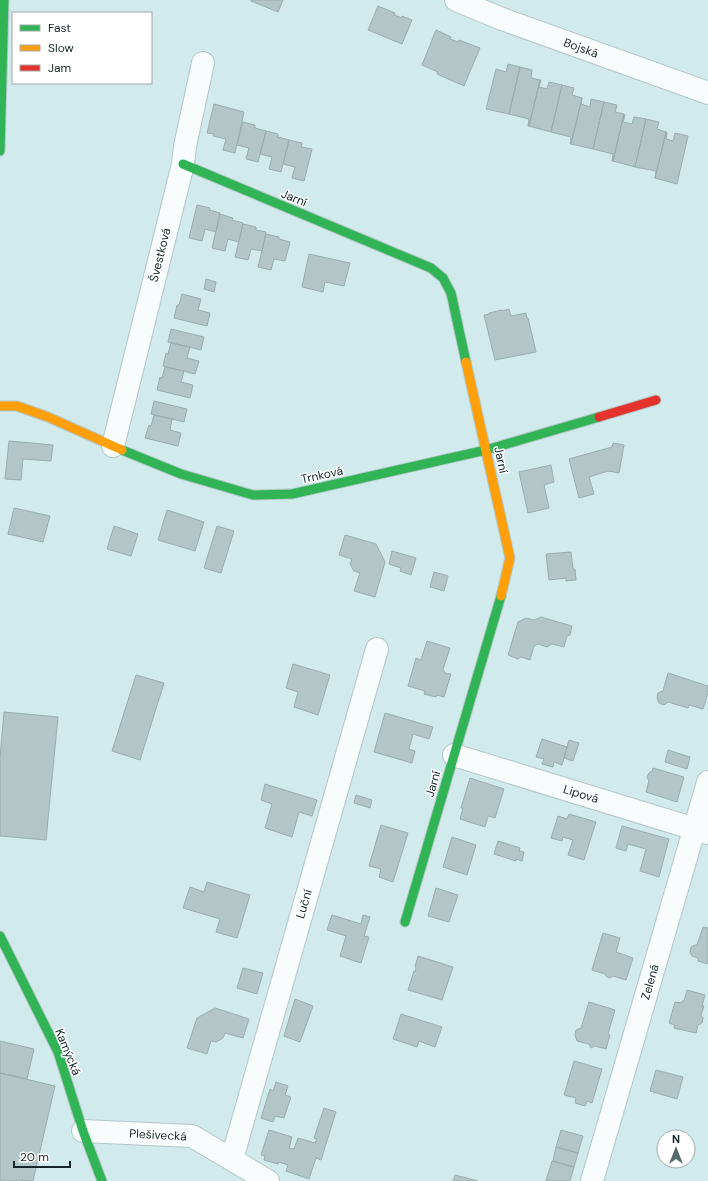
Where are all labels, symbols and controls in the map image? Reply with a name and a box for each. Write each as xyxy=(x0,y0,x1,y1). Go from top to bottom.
legend xyxy=(12,12,152,84)
text: Fast xyxy=(48,20,71,36)
street label: Bojská xyxy=(561,34,601,62)
text: Slow xyxy=(48,40,74,56)
text: Jam xyxy=(48,60,71,76)
street label: Jarní xyxy=(279,186,310,211)
street label: Švestková xyxy=(146,226,174,284)
street label: Jarní xyxy=(490,445,512,475)
street label: Trnková xyxy=(300,463,344,487)
street label: Jarní xyxy=(422,769,444,799)
street label: Lipová xyxy=(561,781,601,807)
street label: Luční xyxy=(292,887,316,920)
street label: Zelená xyxy=(637,962,663,1002)
street label: Kamýcká xyxy=(51,1026,85,1078)
street label: Plešivecká xyxy=(129,1126,187,1144)
north arrow xyxy=(656,1129,696,1169)
text: N xyxy=(672,1132,680,1146)
scale bar xyxy=(14,1143,70,1169)
text: 20 m xyxy=(20,1149,49,1165)

